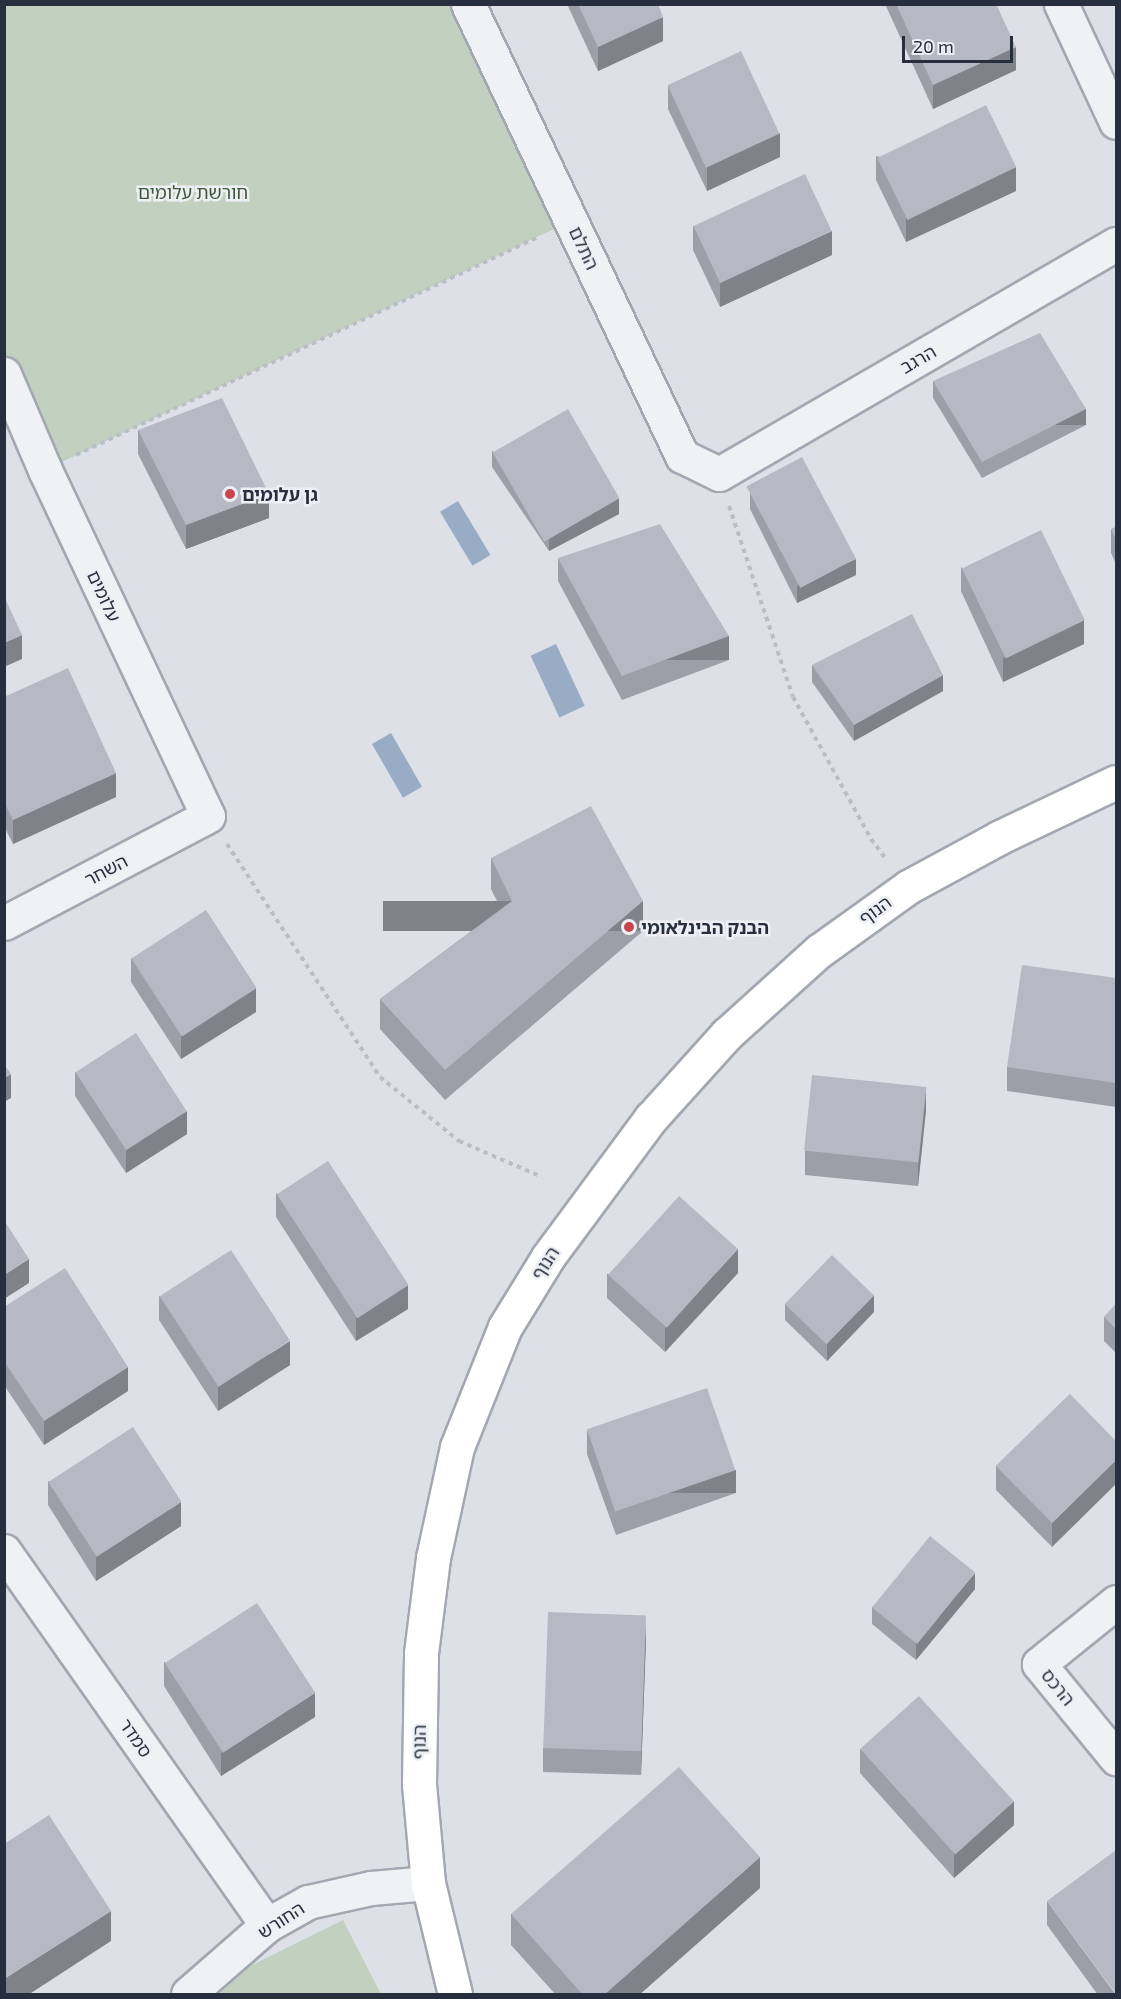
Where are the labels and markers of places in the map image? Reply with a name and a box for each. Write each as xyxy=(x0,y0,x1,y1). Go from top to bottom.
place label: גן עלומים xyxy=(242,483,318,505)
marker: גן עלומים xyxy=(223,487,237,501)
place label: הבנק הבינלאומי xyxy=(641,916,769,938)
marker: הבנק הבינלאומי xyxy=(622,920,636,934)

